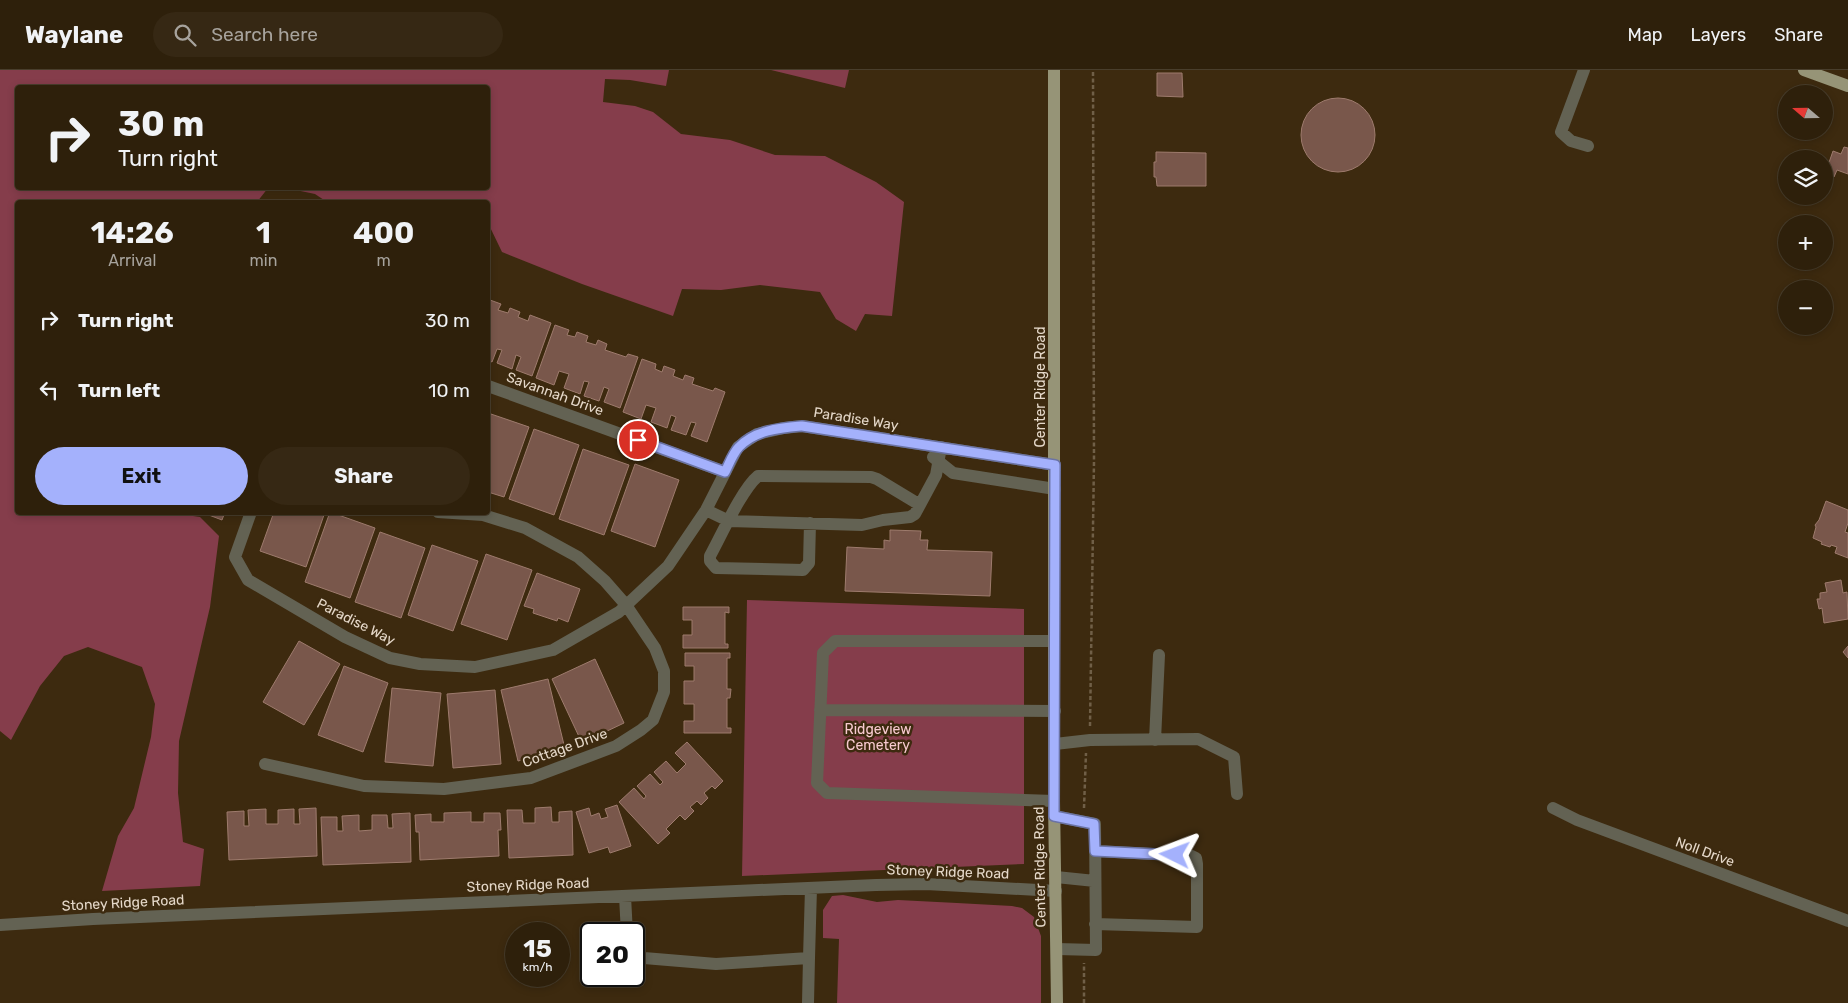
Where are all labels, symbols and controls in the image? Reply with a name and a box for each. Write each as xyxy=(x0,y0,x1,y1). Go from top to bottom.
search box xyxy=(153,12,503,57)
text: Waylane xyxy=(25,21,123,49)
icon: search xyxy=(171,21,199,49)
text: Search here xyxy=(211,23,318,46)
text: Map xyxy=(1628,24,1663,46)
text: Layers xyxy=(1691,24,1746,46)
text: Share xyxy=(1774,24,1823,46)
north arrow xyxy=(1778,85,1832,140)
map controls xyxy=(1778,85,1833,335)
text: 30 m xyxy=(118,103,204,145)
icon: right xyxy=(35,105,100,170)
text: Turn right xyxy=(118,145,218,172)
button: layers xyxy=(1778,150,1833,205)
text: 14:26 xyxy=(91,215,174,251)
text: 1 xyxy=(256,215,271,251)
text: 400 xyxy=(353,215,414,251)
button: + xyxy=(1778,215,1833,270)
text: Arrival xyxy=(108,251,156,270)
text: min xyxy=(250,251,277,270)
text: m xyxy=(377,251,391,270)
button: − xyxy=(1778,280,1833,335)
icon: right xyxy=(35,306,63,334)
text: Turn right xyxy=(78,309,173,332)
text: 30 m xyxy=(425,309,470,332)
street label: Center Ridge Road xyxy=(1032,327,1049,448)
street label: Savannah Drive xyxy=(504,369,606,419)
icon: left xyxy=(35,376,63,404)
text: Turn left xyxy=(78,379,160,402)
text: 10 m xyxy=(428,379,470,402)
street label: Paradise Way xyxy=(812,404,900,434)
pin xyxy=(617,419,659,461)
icon: arrive xyxy=(624,426,652,454)
button: Exit xyxy=(35,447,248,505)
button: Share xyxy=(258,447,470,505)
street label: Paradise Way xyxy=(314,595,398,649)
park label: Ridgeview Cemetery xyxy=(845,721,911,754)
street label: Cottage Drive xyxy=(520,725,610,771)
street label: Center Ridge Road xyxy=(1030,806,1050,928)
position arrow xyxy=(1148,828,1200,880)
street label: Noll Drive xyxy=(1673,833,1737,871)
street label: Stoney Ridge Road xyxy=(886,861,1010,883)
street label: Stoney Ridge Road xyxy=(466,874,590,896)
street label: Stoney Ridge Road xyxy=(61,891,185,915)
speed limit sign: 20 xyxy=(580,922,645,987)
text: 15 xyxy=(523,934,552,963)
text: km/h xyxy=(523,960,552,974)

